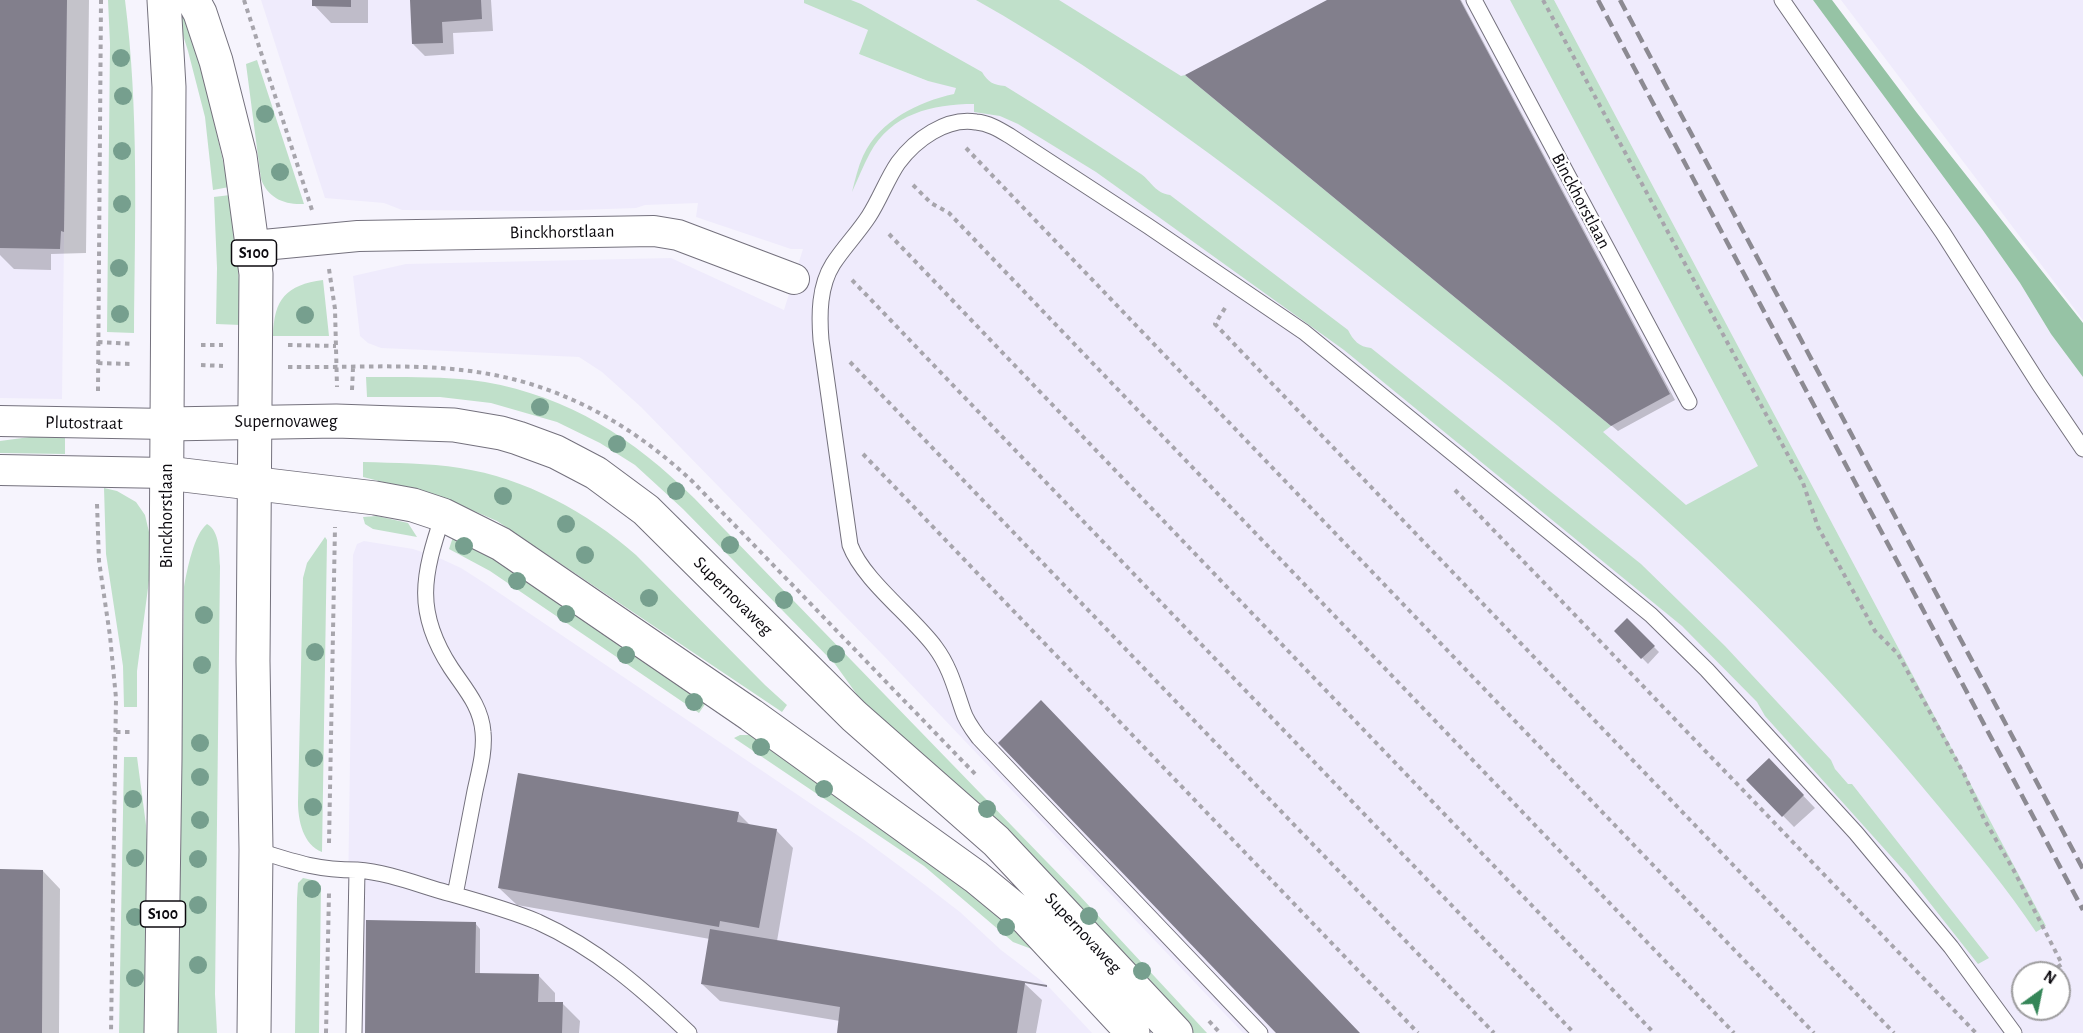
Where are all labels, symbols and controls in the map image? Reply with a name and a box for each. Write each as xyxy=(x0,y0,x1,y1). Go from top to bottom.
street label: Binckhorstlaan xyxy=(1547,150,1615,252)
street label: Binckhorstlaan xyxy=(509,220,615,244)
road number: S100 xyxy=(232,240,276,266)
street label: Supernovaweg xyxy=(235,411,337,433)
street label: Plutostraat xyxy=(45,412,123,434)
street label: Binckhorstlaan xyxy=(156,464,178,568)
street label: Supernovaweg xyxy=(689,552,777,640)
street label: Supernovaweg xyxy=(1040,888,1126,978)
road number: S100 xyxy=(140,901,186,927)
north arrow xyxy=(2011,961,2071,1021)
text: N xyxy=(2041,968,2059,987)

